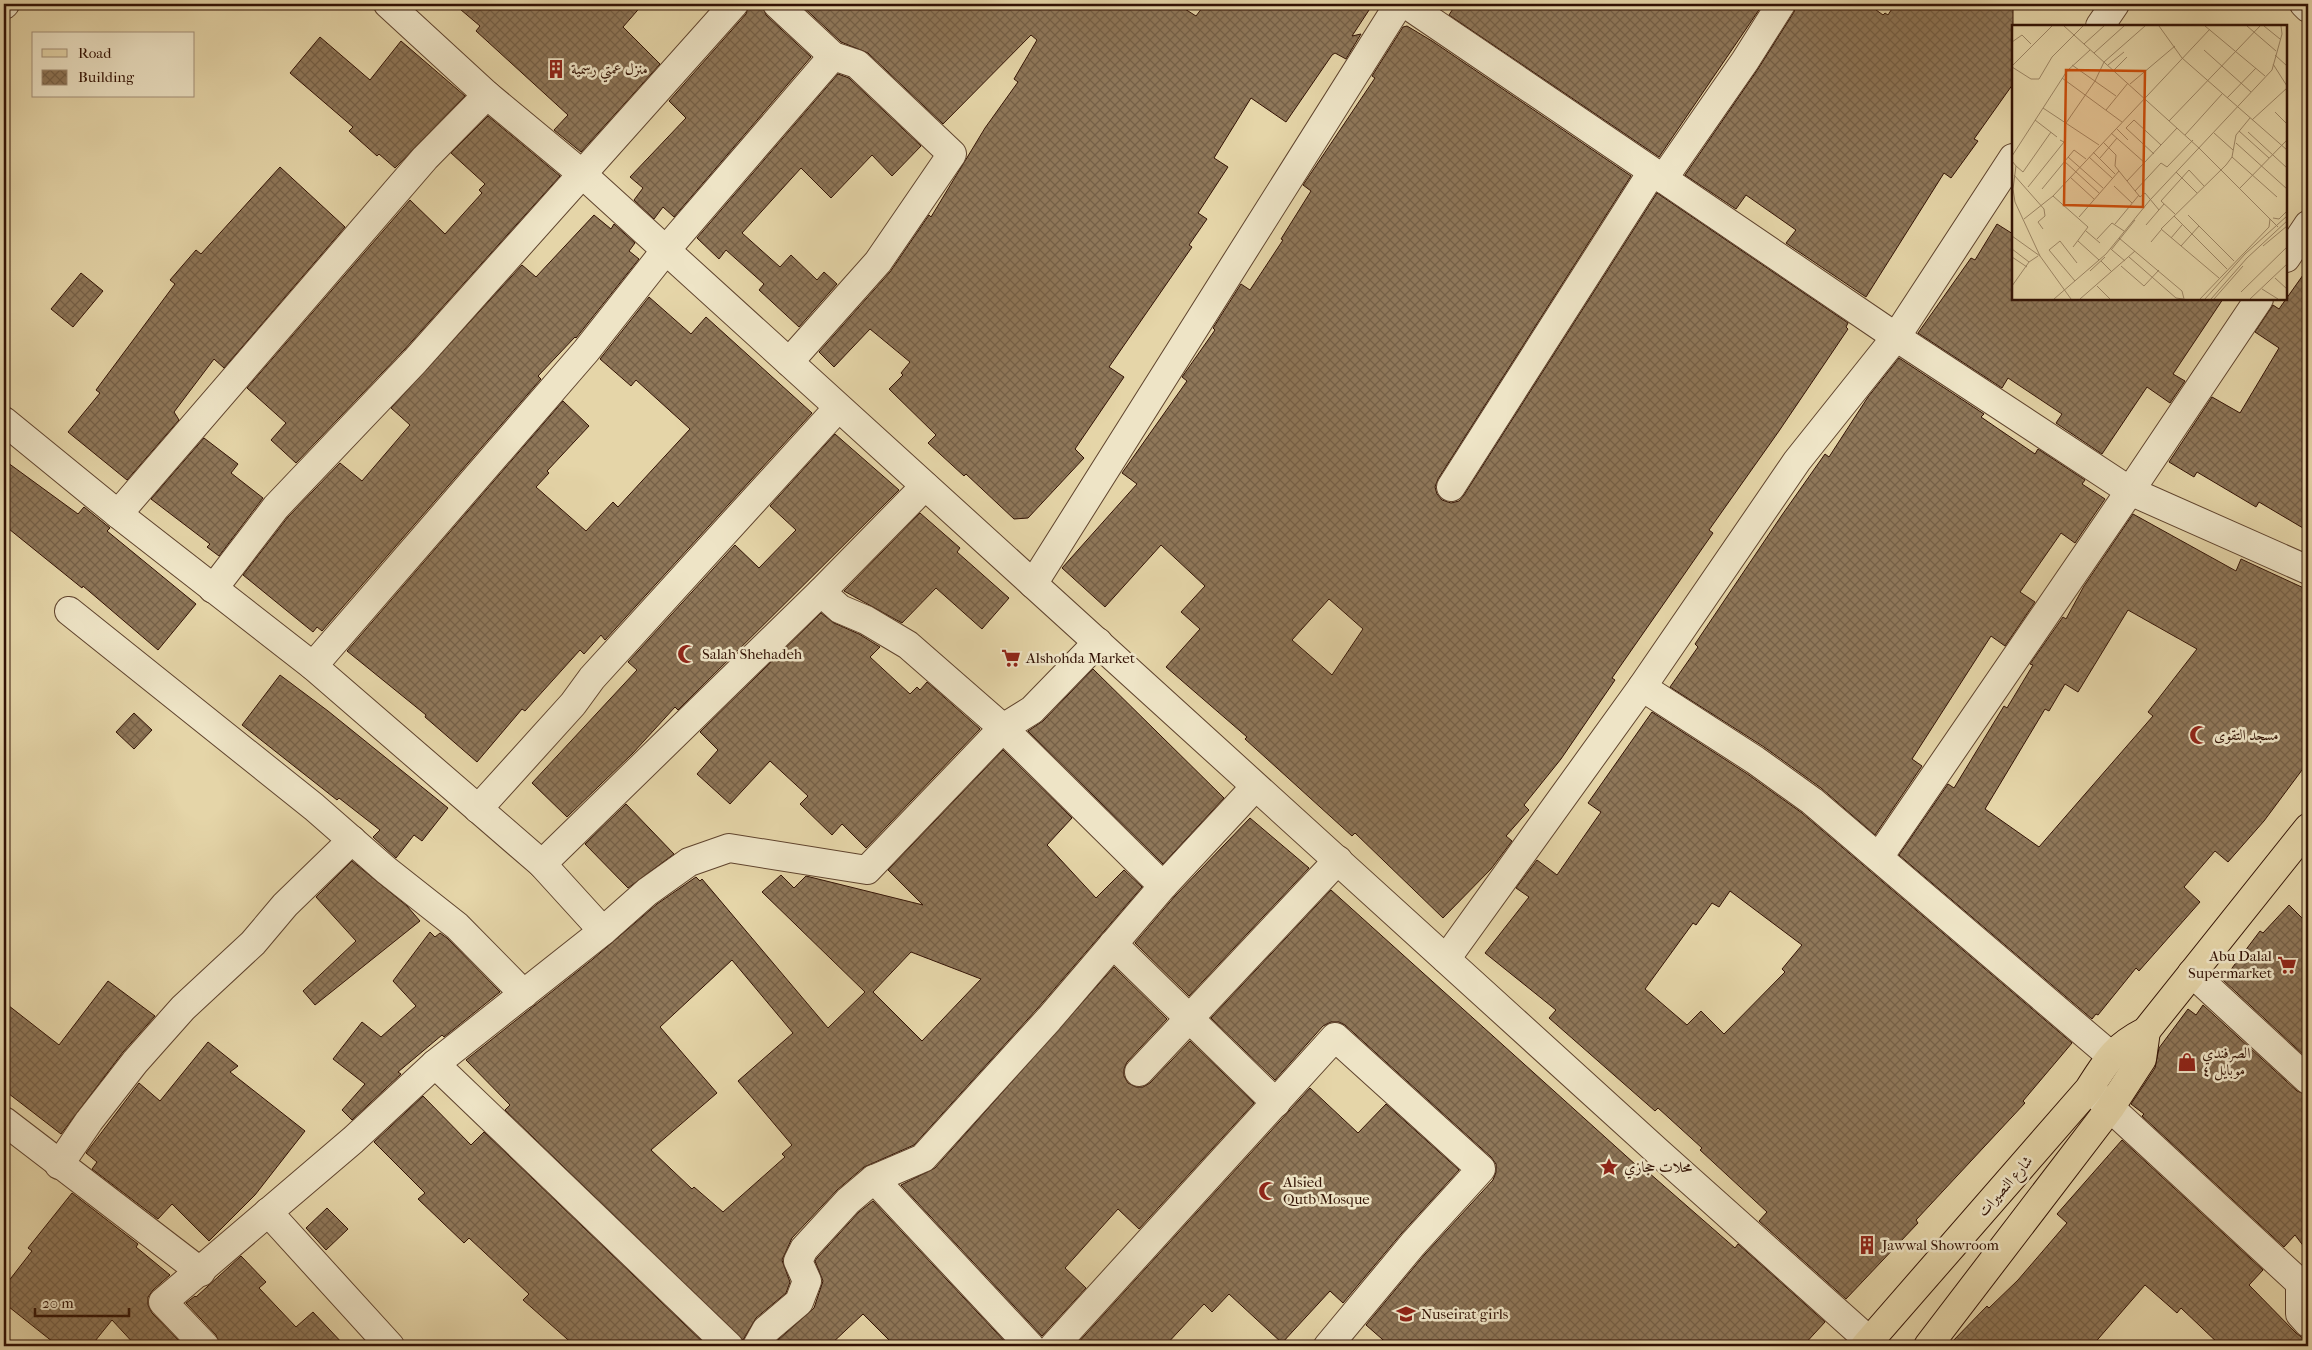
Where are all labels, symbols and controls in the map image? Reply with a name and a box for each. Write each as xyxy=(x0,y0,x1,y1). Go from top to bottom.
inset map xyxy=(2012,25,2287,300)
legend xyxy=(32,32,195,98)
text: Road xyxy=(78,44,112,62)
building icon: منزل عمتي رسمية xyxy=(545,58,567,80)
place label: منزل عمتي رسمية xyxy=(571,60,648,83)
text: Building xyxy=(78,68,135,86)
mosque icon: Salah Shehadeh xyxy=(676,643,698,665)
place label: Salah Shehadeh xyxy=(702,645,803,663)
supermarket icon: Alshohda Market xyxy=(1000,647,1022,669)
place label: Alshohda Market xyxy=(1025,649,1136,667)
mosque icon: مسجد التقوى xyxy=(2188,724,2210,746)
place label: مسجد التقوى xyxy=(2214,726,2279,744)
place label: Abu Dalal Supermarket xyxy=(2188,947,2273,982)
supermarket icon: Abu Dalal Supermarket xyxy=(2276,954,2298,976)
place label: الصرفندي موبايل ٤ xyxy=(2202,1044,2250,1081)
shop icon: الصرفندي موبايل ٤ xyxy=(2176,1051,2198,1073)
street label: شارع النصيرات xyxy=(1974,1152,2039,1223)
place icon: محلات حجازي xyxy=(1598,1156,1620,1178)
place label: محلات حجازي xyxy=(1624,1158,1692,1179)
place label: Alsied Qutb Mosque xyxy=(1282,1173,1370,1208)
mosque icon: Alsied Qutb Mosque xyxy=(1257,1180,1279,1202)
building icon: Jawwal Showroom xyxy=(1856,1234,1878,1256)
place label: Jawwal Showroom xyxy=(1881,1236,1999,1254)
scale bar xyxy=(35,1285,129,1317)
text: 20 m xyxy=(42,1294,74,1312)
school or university icon: Nuseirat girls xyxy=(1395,1303,1417,1325)
place label: Nuseirat girls xyxy=(1421,1305,1509,1323)

